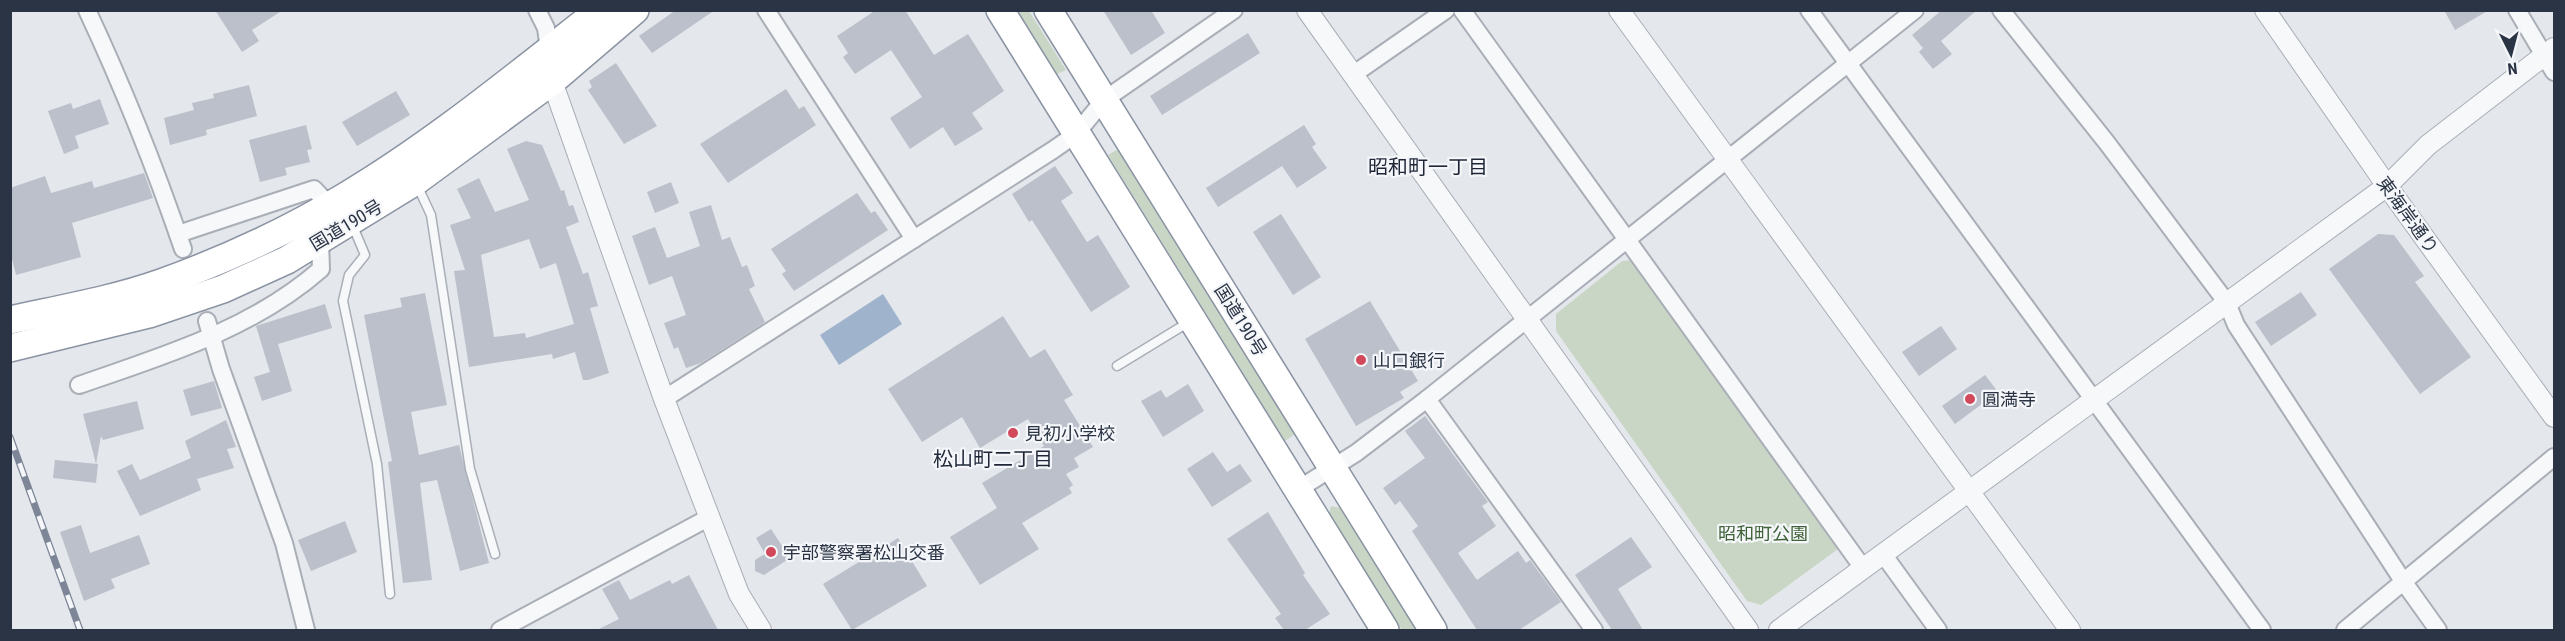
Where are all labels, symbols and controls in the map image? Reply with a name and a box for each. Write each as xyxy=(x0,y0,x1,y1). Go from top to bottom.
north arrow xyxy=(2481,24,2541,84)
text: N xyxy=(2507,58,2518,78)
district label: 昭和町一丁目 xyxy=(1368,155,1488,179)
street label: 東海岸通り xyxy=(2373,172,2443,258)
street label: 国道190号 xyxy=(306,195,386,255)
street label: 国道190号 xyxy=(1211,280,1271,360)
place label: 山口銀行 xyxy=(1373,350,1445,371)
marker: 山口銀行 xyxy=(1354,353,1368,367)
place label: 圓満寺 xyxy=(1982,389,2036,410)
marker: 圓満寺 xyxy=(1963,392,1977,406)
place label: 見初小学校 xyxy=(1025,423,1115,444)
marker: 見初小学校 xyxy=(1006,426,1020,440)
district label: 松山町二丁目 xyxy=(933,447,1053,471)
park label: 昭和町公園 xyxy=(1718,523,1808,544)
place label: 宇部警察署松山交番 xyxy=(783,542,945,563)
marker: 宇部警察署松山交番 xyxy=(764,545,778,559)

